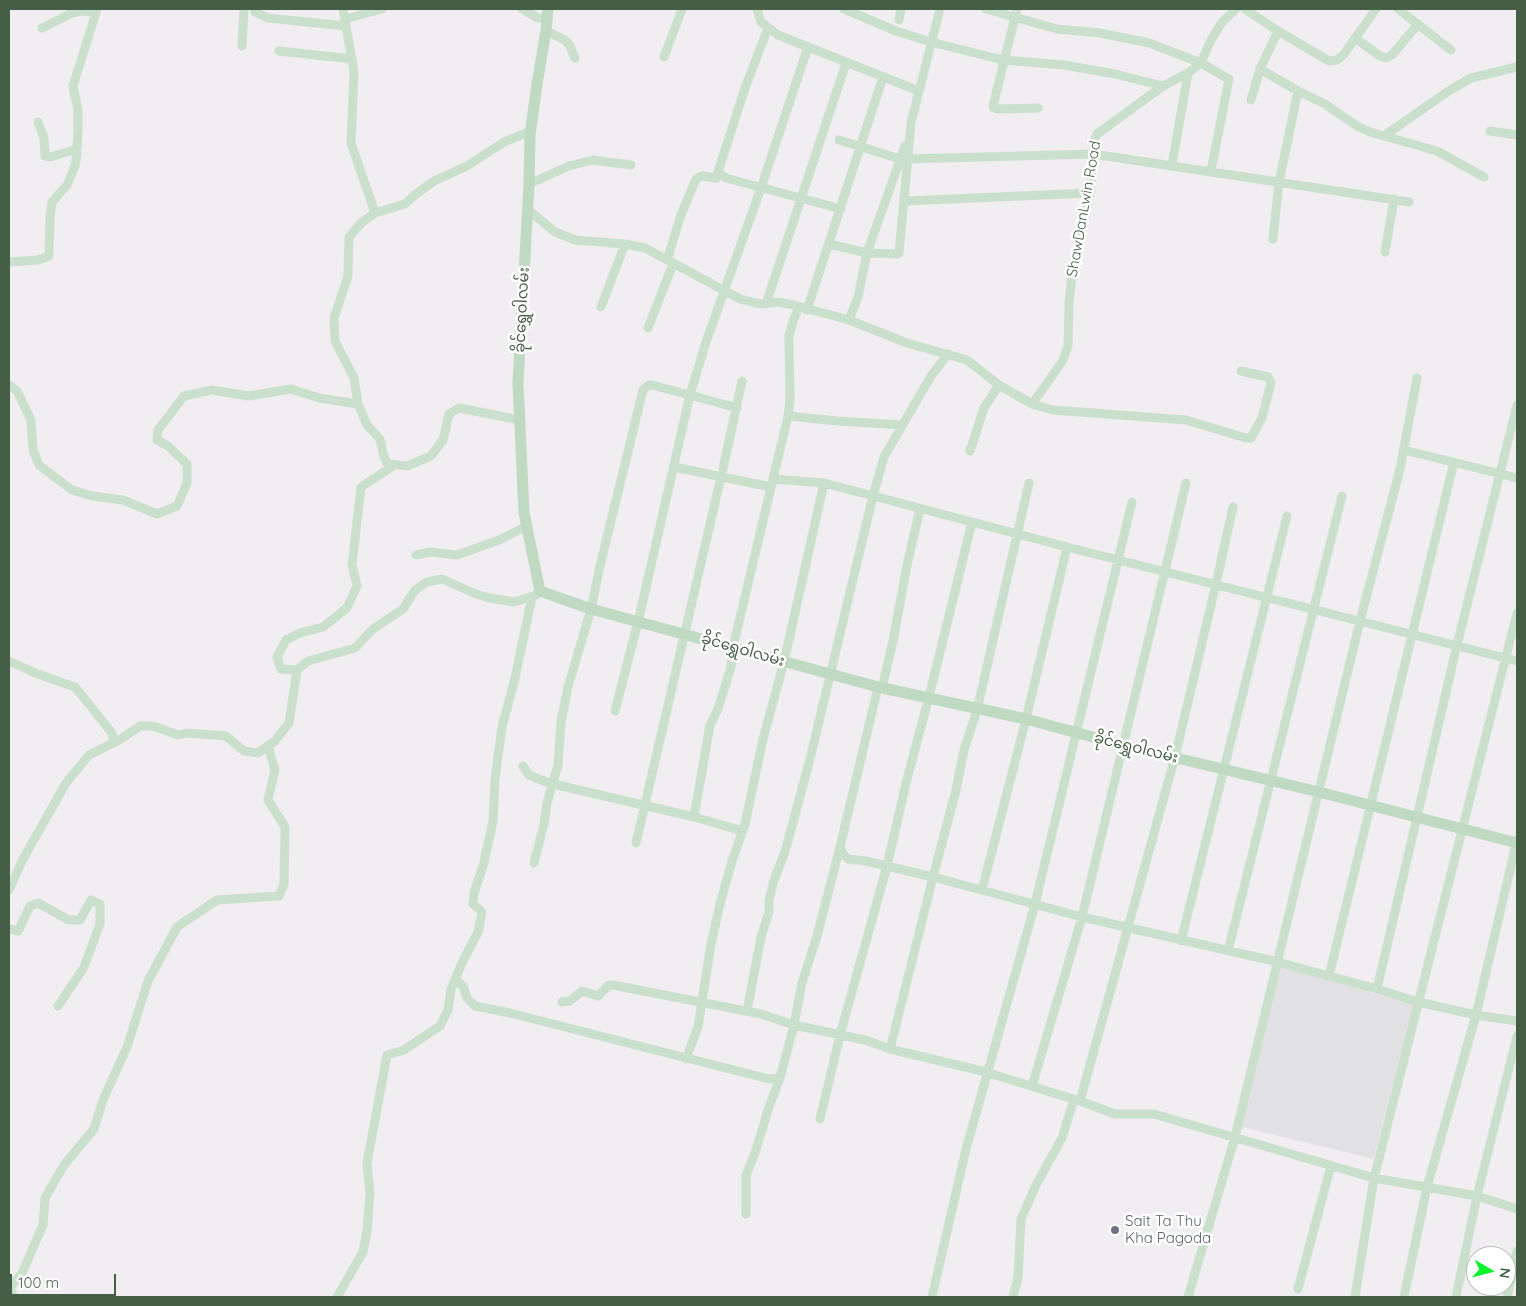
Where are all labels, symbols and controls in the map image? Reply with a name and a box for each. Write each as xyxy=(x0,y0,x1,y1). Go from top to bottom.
street label: ShawDanLwin Road xyxy=(1063,139,1105,279)
street label: ခိုင်ရွှေဝါလမ်း xyxy=(511,267,533,353)
street label: ခိုင်ရွှေဝါလမ်း xyxy=(699,630,787,670)
street label: ခိုင်ရွှေဝါလမ်း xyxy=(1092,729,1180,767)
place label: Sait Ta Thu Kha Pagoda xyxy=(1125,1212,1211,1247)
marker: Sait Ta Thu Kha Pagoda xyxy=(1109,1224,1121,1236)
north arrow xyxy=(1466,1246,1516,1296)
scale bar xyxy=(12,1264,119,1296)
text: N xyxy=(1495,1267,1514,1279)
text: 100 m xyxy=(18,1273,59,1292)

